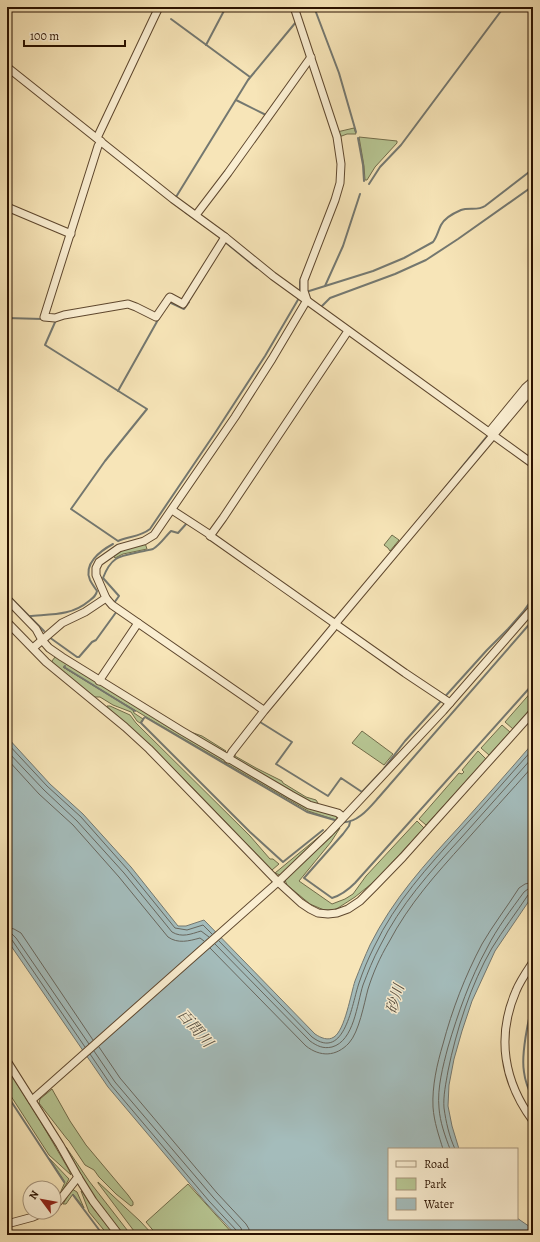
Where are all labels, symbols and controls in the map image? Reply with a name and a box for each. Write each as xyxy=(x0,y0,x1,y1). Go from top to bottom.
scale bar xyxy=(24,22,125,48)
text: 100 m xyxy=(30,28,59,44)
water label: 砂川 xyxy=(381,980,410,1016)
water label: 百間川 xyxy=(173,1004,219,1053)
legend xyxy=(388,1148,518,1220)
text: Road xyxy=(424,1156,450,1172)
text: Park xyxy=(424,1176,447,1192)
north arrow xyxy=(22,1180,62,1220)
text: N xyxy=(25,1188,42,1202)
text: Water xyxy=(423,1196,454,1212)

